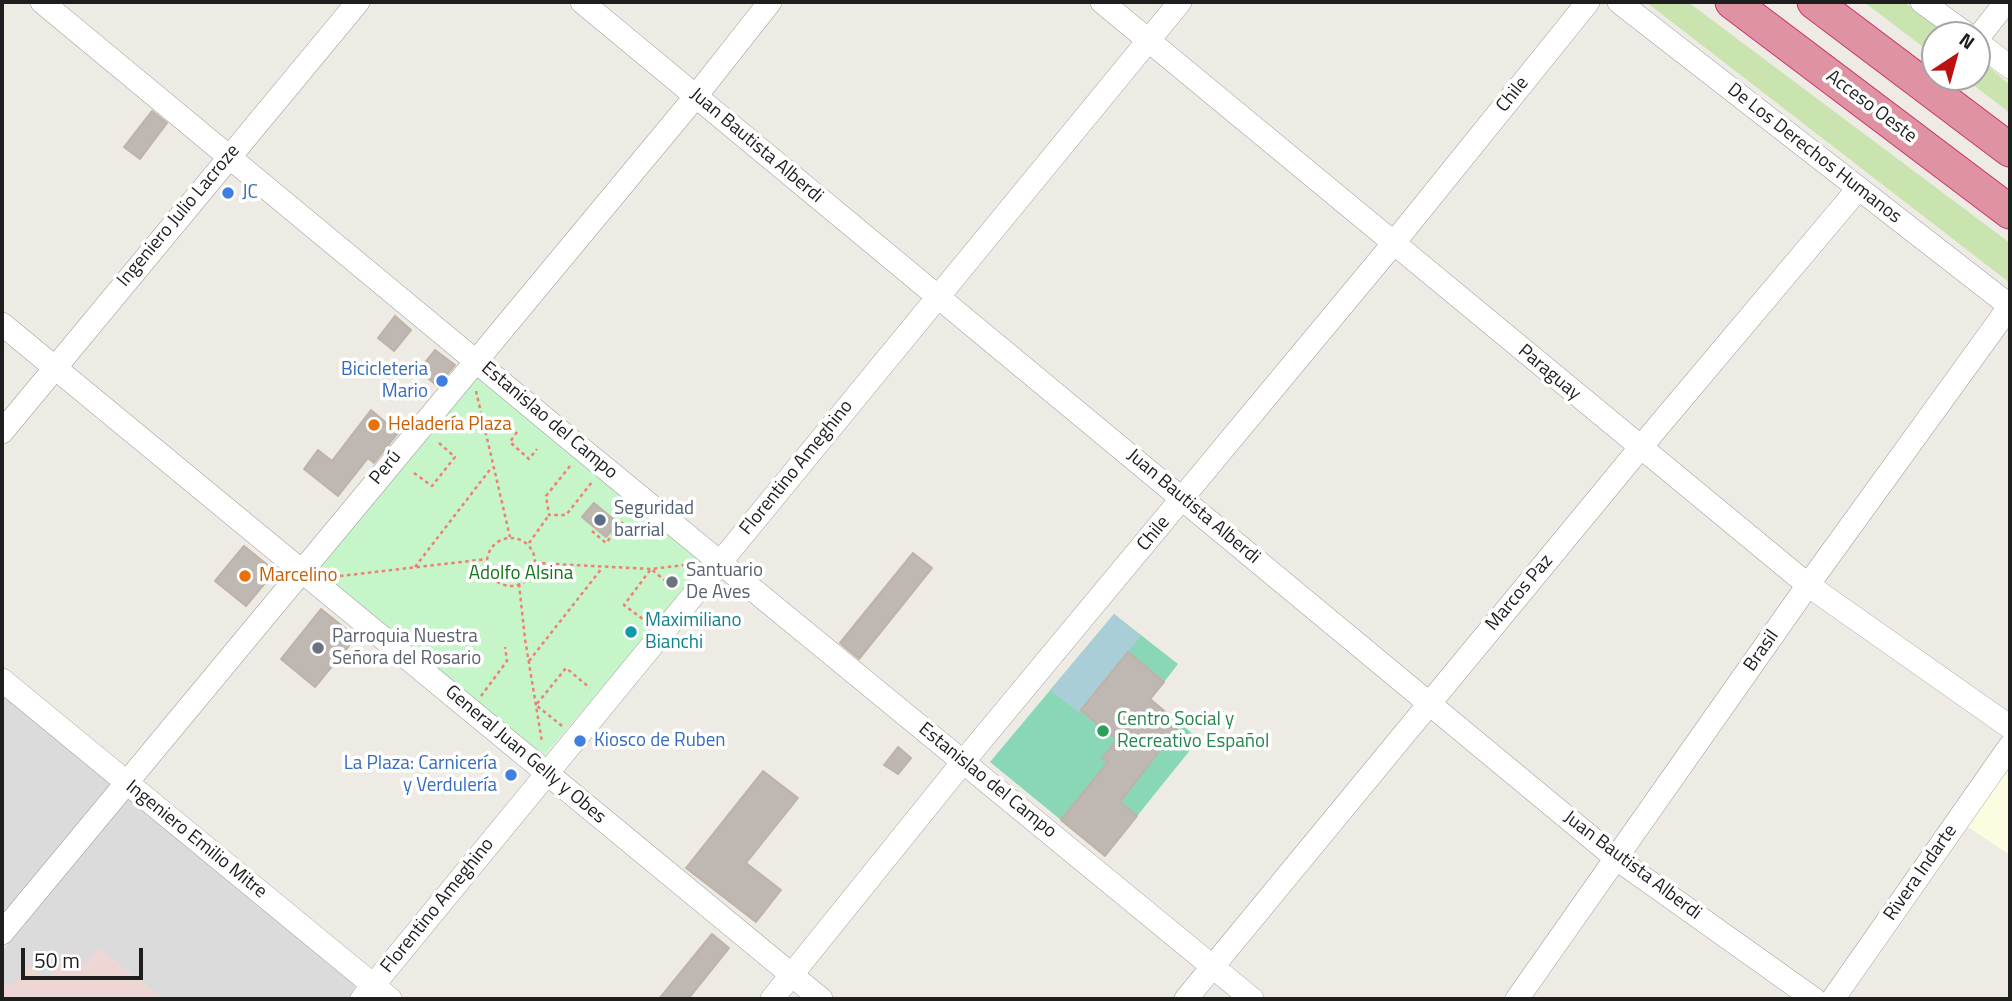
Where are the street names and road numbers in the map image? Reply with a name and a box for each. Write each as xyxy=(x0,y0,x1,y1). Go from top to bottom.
street label: Acceso Oeste xyxy=(1821,66,1921,148)
street label: Chile xyxy=(1492,73,1534,117)
street label: De Los Derechos Humanos xyxy=(1722,79,1906,229)
street label: Juan Bautista Alberdi xyxy=(685,84,827,208)
street label: Ingeniero Julio Lacroze xyxy=(113,140,245,292)
street label: Paraguay xyxy=(1513,340,1585,406)
street label: Estanislao del Campo xyxy=(476,357,622,485)
street label: Florentino Ameghino xyxy=(736,396,858,540)
street label: Juan Bautista Alberdi xyxy=(1122,445,1264,569)
street label: Perú xyxy=(365,446,407,490)
street label: Chile xyxy=(1133,512,1175,556)
street label: Marcos Paz xyxy=(1482,550,1558,636)
street label: Brasil xyxy=(1740,626,1784,676)
street label: General Juan Gelly y Obes xyxy=(440,681,610,829)
street label: Estanislao del Campo xyxy=(913,718,1061,844)
street label: Ingeniero Emilio Mitre xyxy=(121,776,271,904)
street label: Juan Bautista Alberdi xyxy=(1559,807,1705,925)
street label: Rivera Indarte xyxy=(1880,821,1962,925)
street label: Florentino Ameghino xyxy=(377,834,499,978)

